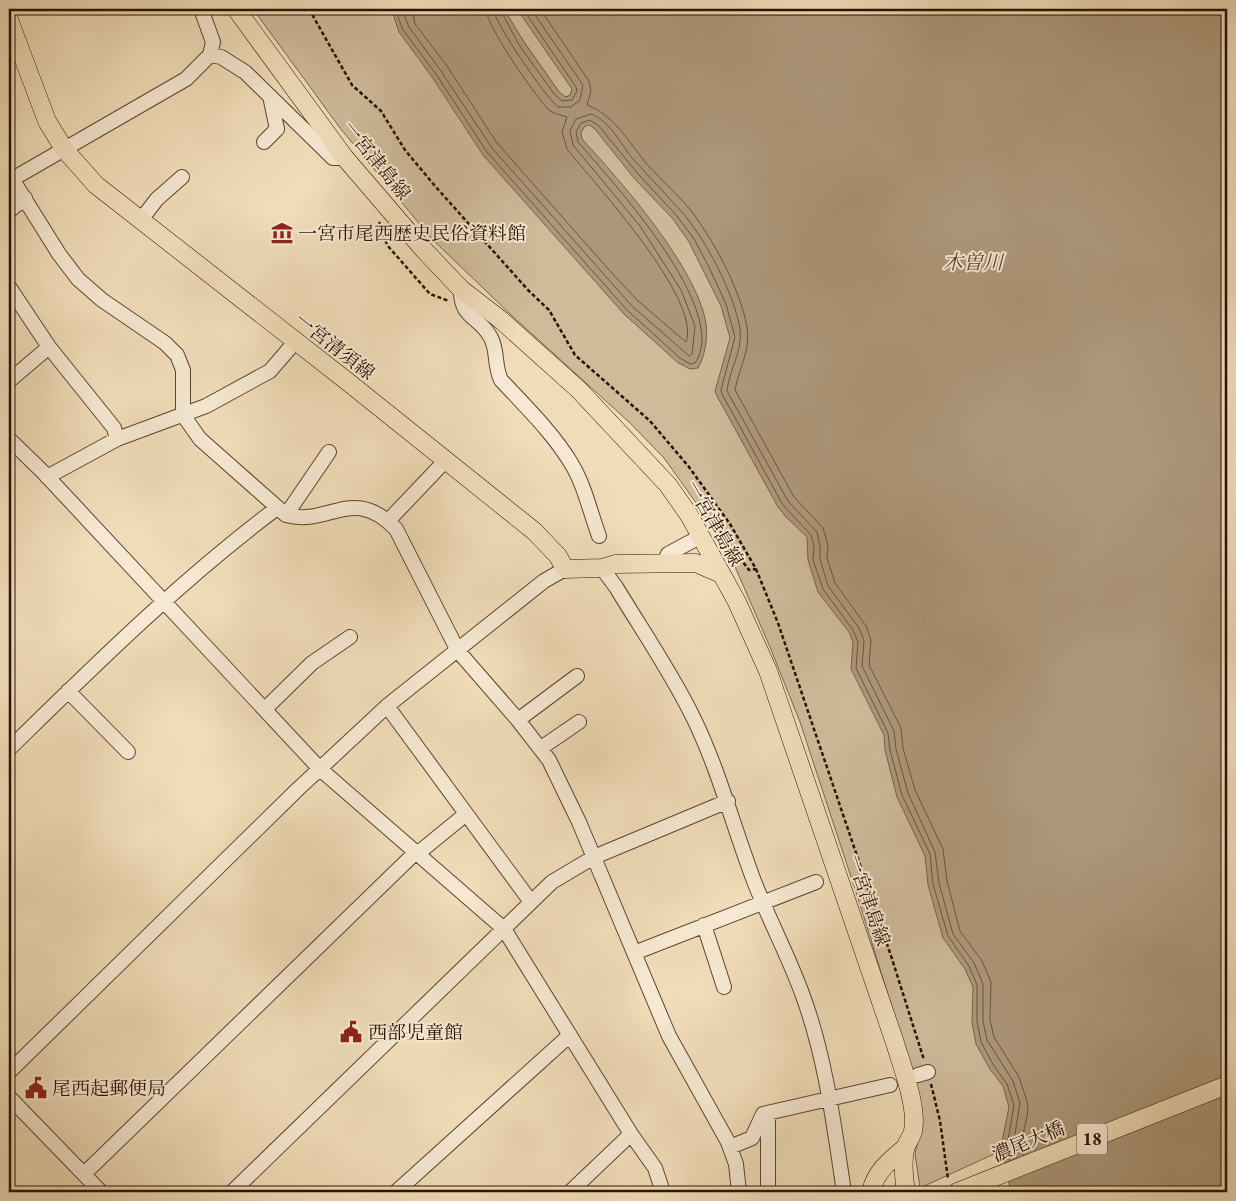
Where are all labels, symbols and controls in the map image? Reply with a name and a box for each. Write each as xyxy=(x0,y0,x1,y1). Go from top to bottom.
street label: 一宮津島線 xyxy=(337,116,416,205)
museum icon: 一宮市尾西歴史民俗資料館 xyxy=(269,220,295,246)
place label: 一宮市尾西歴史民俗資料館 xyxy=(298,221,526,246)
water label: 木曽川 xyxy=(943,249,1005,275)
street label: 一宮清須線 xyxy=(290,307,380,385)
street label: 一宮津島線 xyxy=(680,476,749,571)
street label: 一宮津島線 xyxy=(841,851,896,949)
public building icon: 西部児童館 xyxy=(338,1019,364,1045)
place label: 西部児童館 xyxy=(368,1020,463,1045)
public building icon: 尾西起郵便局 xyxy=(23,1075,49,1101)
place label: 尾西起郵便局 xyxy=(52,1076,166,1101)
street label: 濃尾大橋 xyxy=(988,1116,1068,1167)
road number: 18 xyxy=(1077,1124,1107,1154)

